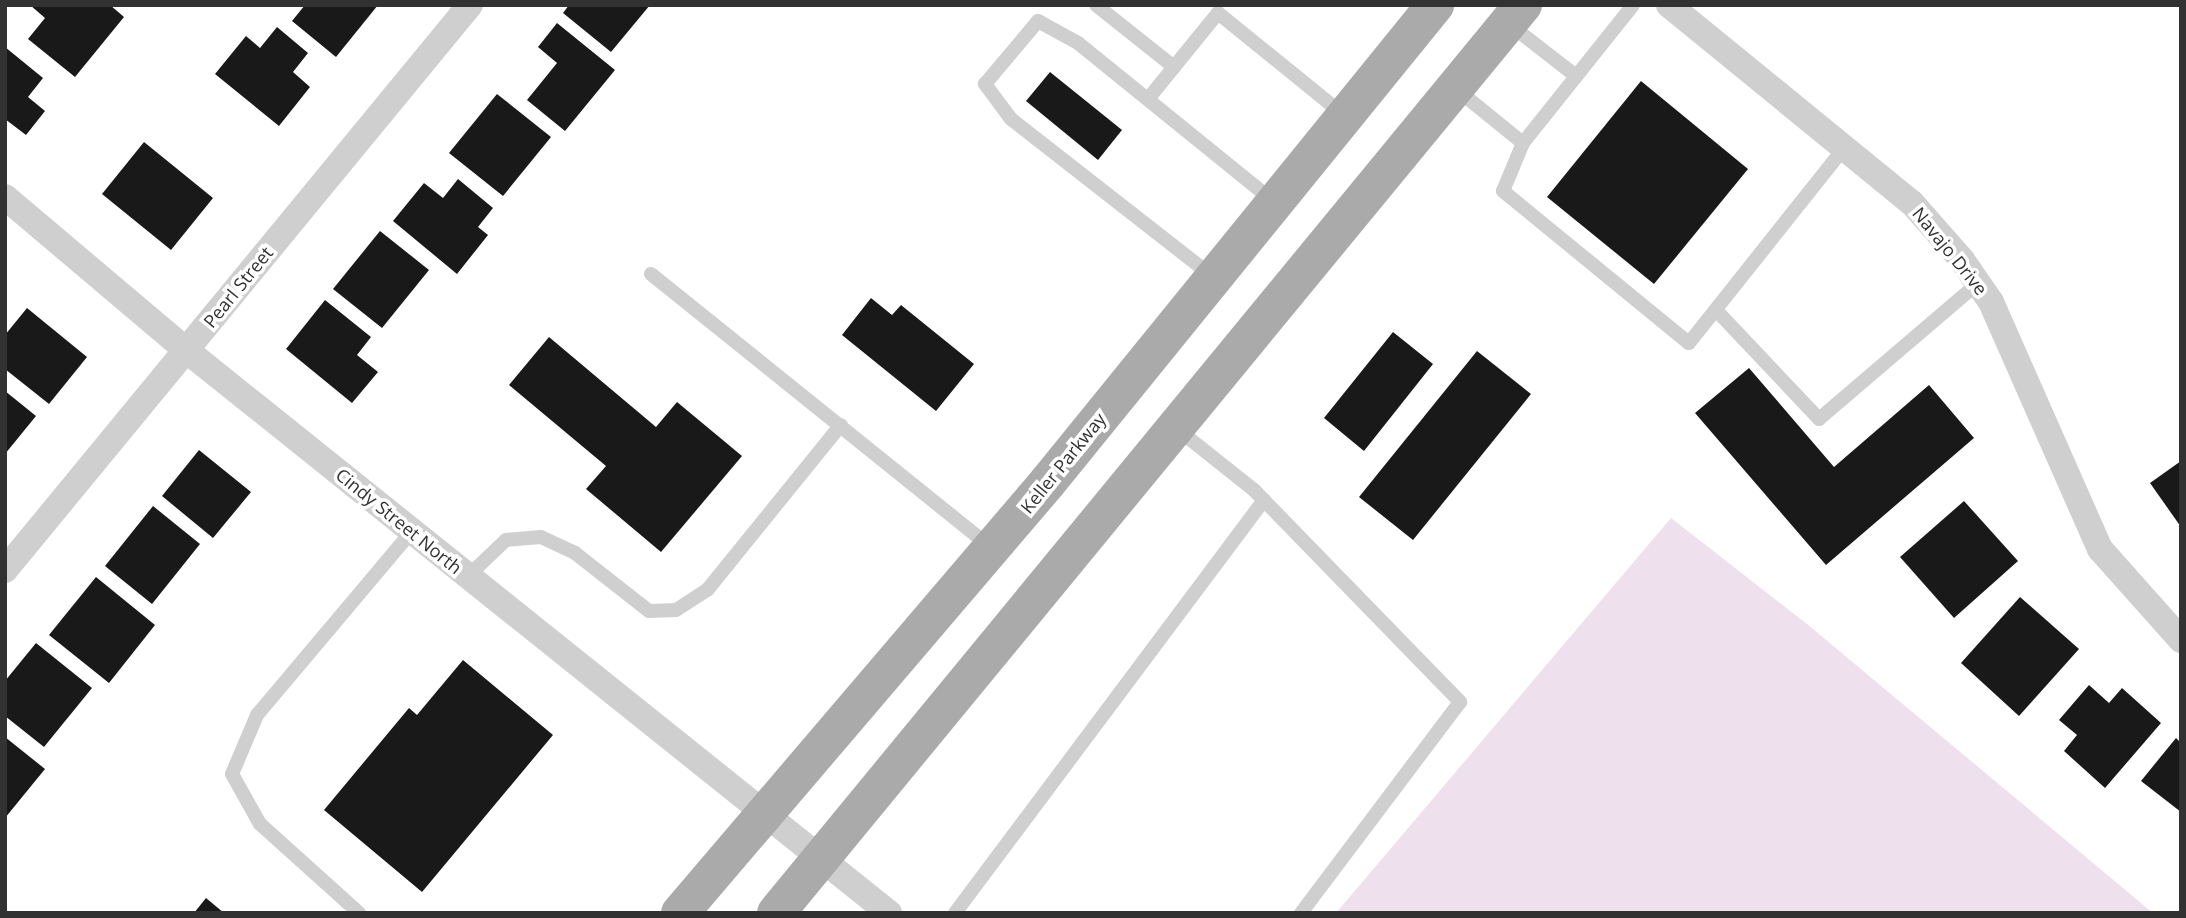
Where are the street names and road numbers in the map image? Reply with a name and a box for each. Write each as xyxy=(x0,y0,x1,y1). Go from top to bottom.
street label: Navajo Drive xyxy=(1908,203,1992,299)
street label: Pearl Street xyxy=(199,242,277,332)
street label: Keller Parkway xyxy=(1016,408,1110,518)
street label: Cindy Street North xyxy=(332,464,466,578)

